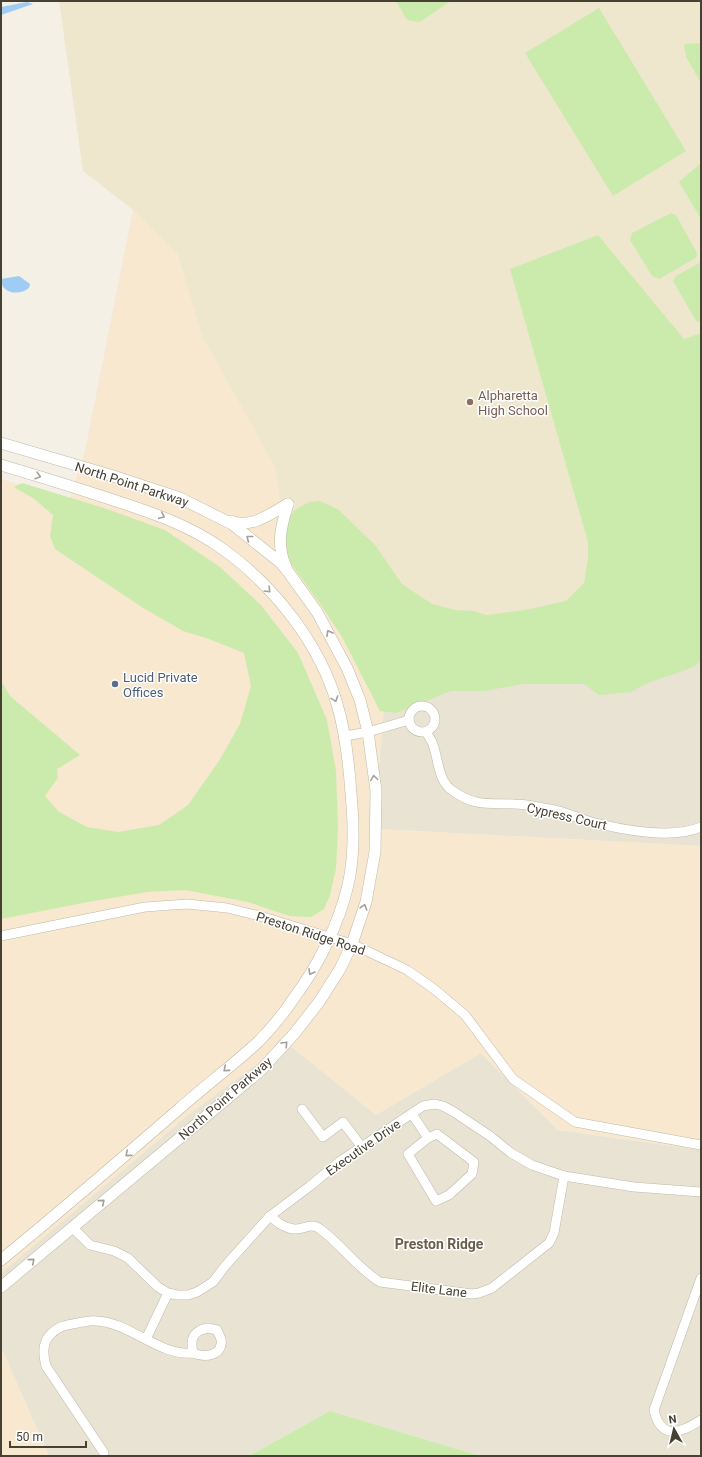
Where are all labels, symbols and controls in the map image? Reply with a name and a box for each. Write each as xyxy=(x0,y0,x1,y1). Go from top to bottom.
place label: Alpharetta High School xyxy=(478,388,548,418)
marker: Alpharetta High School xyxy=(465,397,475,407)
street label: North Point Parkway xyxy=(73,459,191,510)
one-way arrow xyxy=(35,471,42,480)
one-way arrow xyxy=(158,511,165,519)
one-way arrow xyxy=(247,536,254,543)
one-way arrow xyxy=(263,585,271,593)
one-way arrow xyxy=(326,630,334,638)
place label: Lucid Private Offices xyxy=(123,670,198,700)
marker: Lucid Private Offices xyxy=(110,679,120,689)
one-way arrow xyxy=(331,696,339,703)
one-way arrow xyxy=(370,775,379,781)
street label: Cypress Court xyxy=(525,800,608,833)
one-way arrow xyxy=(359,904,368,911)
street label: Preston Ridge Road xyxy=(254,909,367,958)
one-way arrow xyxy=(308,968,315,975)
one-way arrow xyxy=(280,1041,288,1049)
street label: North Point Parkway xyxy=(176,1054,275,1143)
one-way arrow xyxy=(223,1064,231,1071)
street label: Executive Drive xyxy=(323,1116,404,1179)
one-way arrow xyxy=(125,1149,133,1156)
one-way arrow xyxy=(97,1200,104,1207)
district label: Preston Ridge xyxy=(395,1236,484,1252)
one-way arrow xyxy=(27,1258,34,1265)
street label: Elite Lane xyxy=(410,1279,468,1300)
north arrow xyxy=(654,1409,694,1449)
text: N xyxy=(668,1413,678,1427)
scale bar xyxy=(10,1423,86,1449)
text: 50 m xyxy=(16,1430,43,1444)

